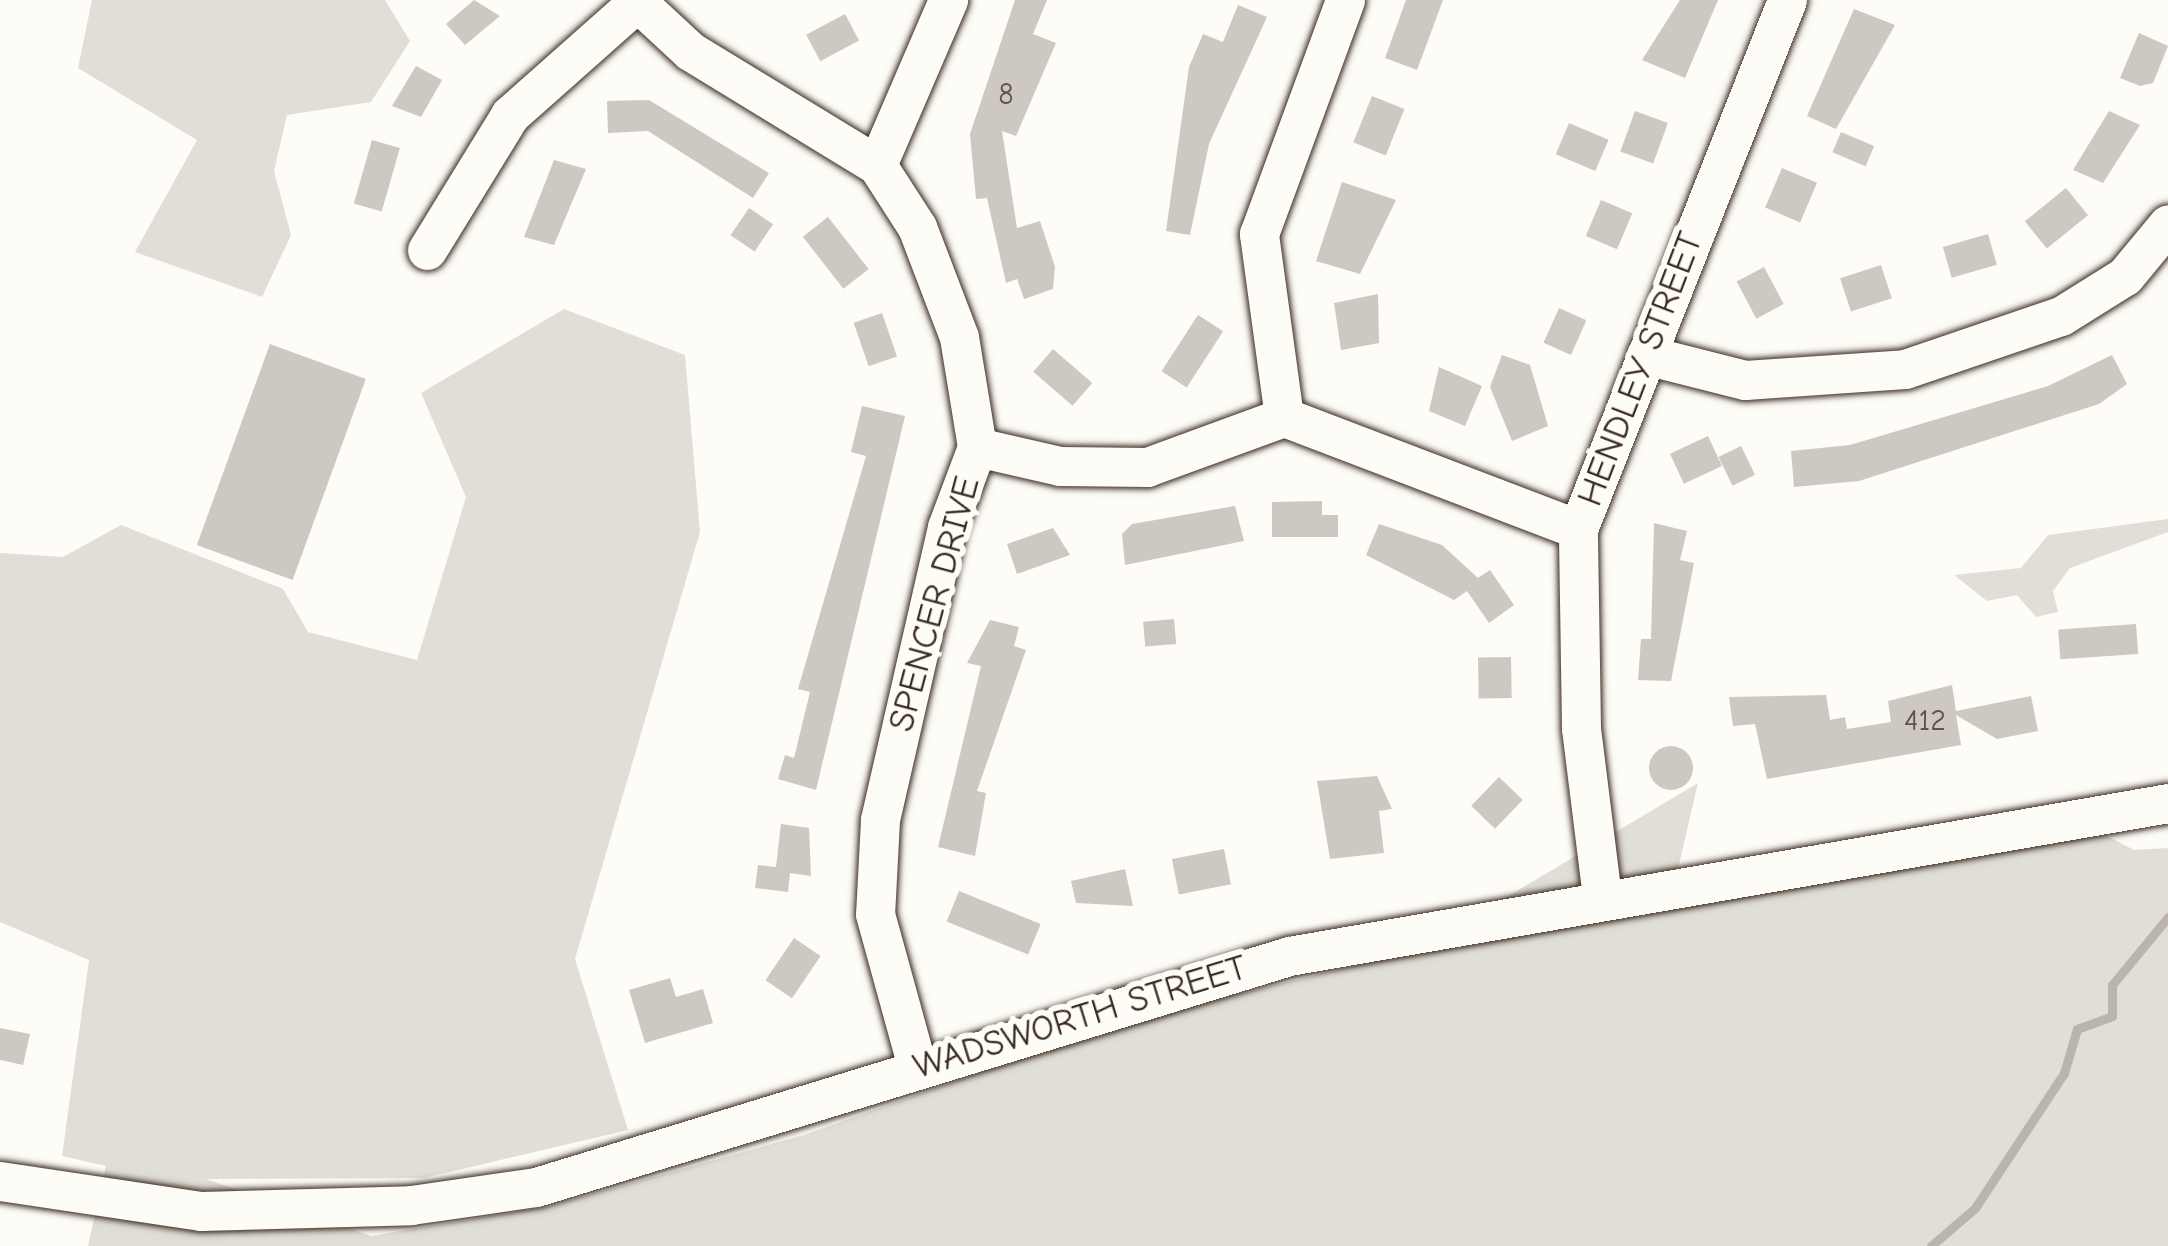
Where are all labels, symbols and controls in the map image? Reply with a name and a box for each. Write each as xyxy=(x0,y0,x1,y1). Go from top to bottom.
house number: 8 xyxy=(998,77,1014,113)
street label: HENDLEY STREET xyxy=(1568,226,1712,512)
street label: SPENCER DRIVE xyxy=(879,472,989,736)
house number: 412 xyxy=(1904,703,1946,739)
street label: WADSWORTH STREET xyxy=(908,946,1252,1088)

